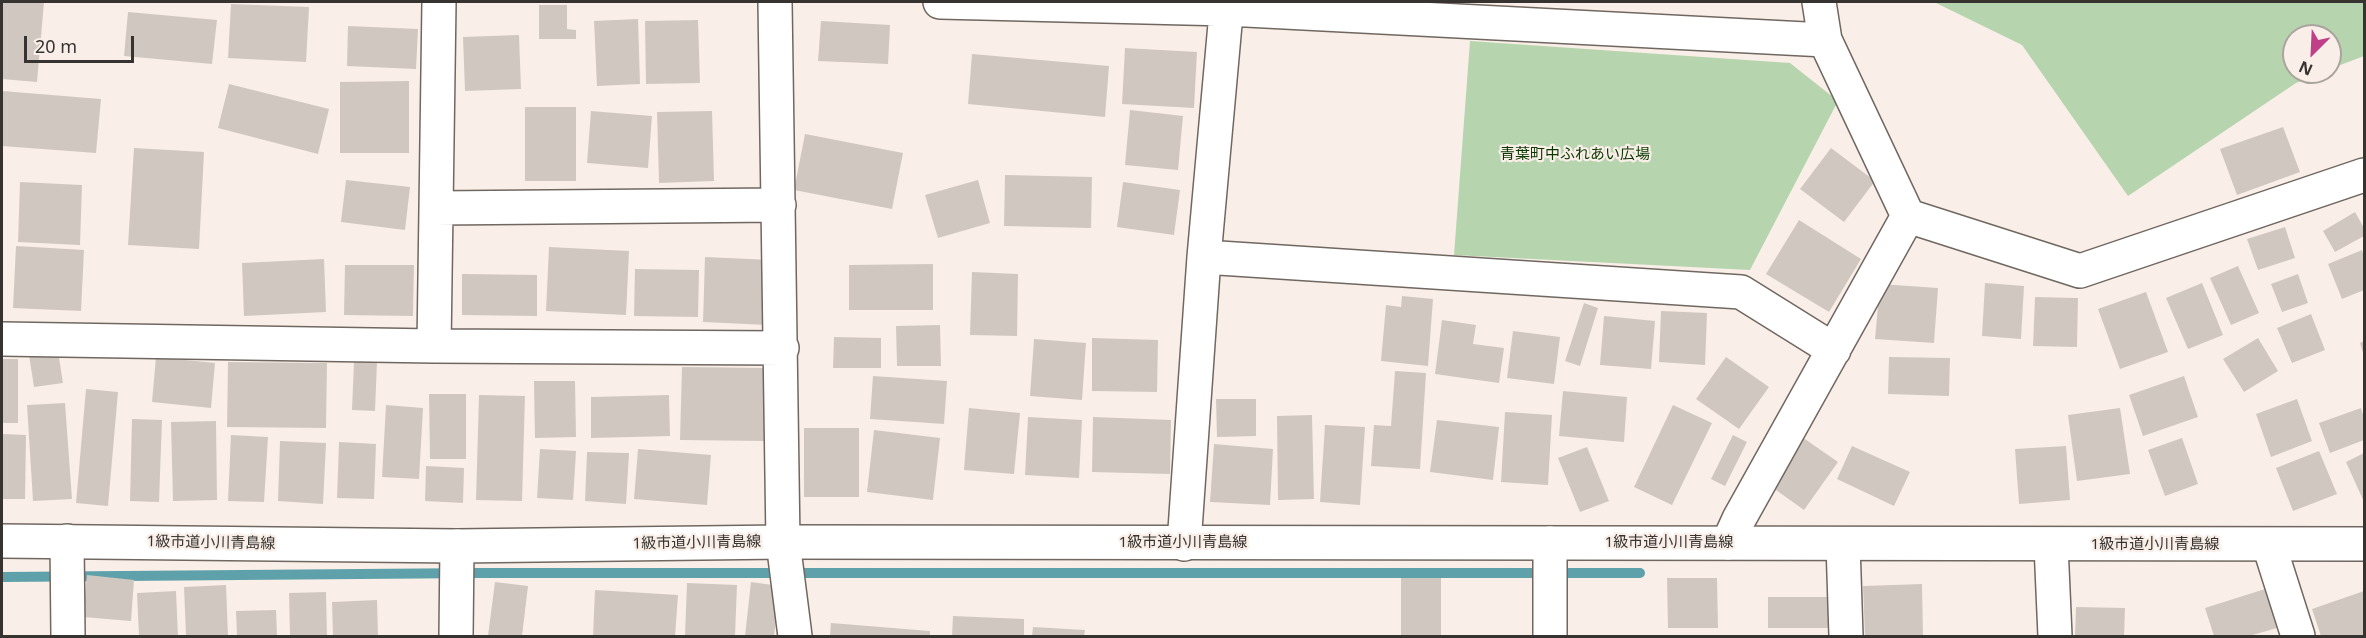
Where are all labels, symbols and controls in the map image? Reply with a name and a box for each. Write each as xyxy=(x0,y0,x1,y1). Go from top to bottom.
scale bar xyxy=(27,24,136,62)
north arrow xyxy=(2282,24,2342,84)
text: 20 m xyxy=(35,34,77,58)
text: N xyxy=(2295,56,2316,81)
park label: 青葉町中ふれあい広場 xyxy=(1500,146,1650,164)
street label: 1級市道小川青島線 xyxy=(147,533,275,553)
street label: 1級市道小川青島線 xyxy=(633,533,761,553)
street label: 1級市道小川青島線 xyxy=(1119,534,1247,552)
street label: 1級市道小川青島線 xyxy=(1605,534,1733,552)
street label: 1級市道小川青島線 xyxy=(2091,536,2219,554)

